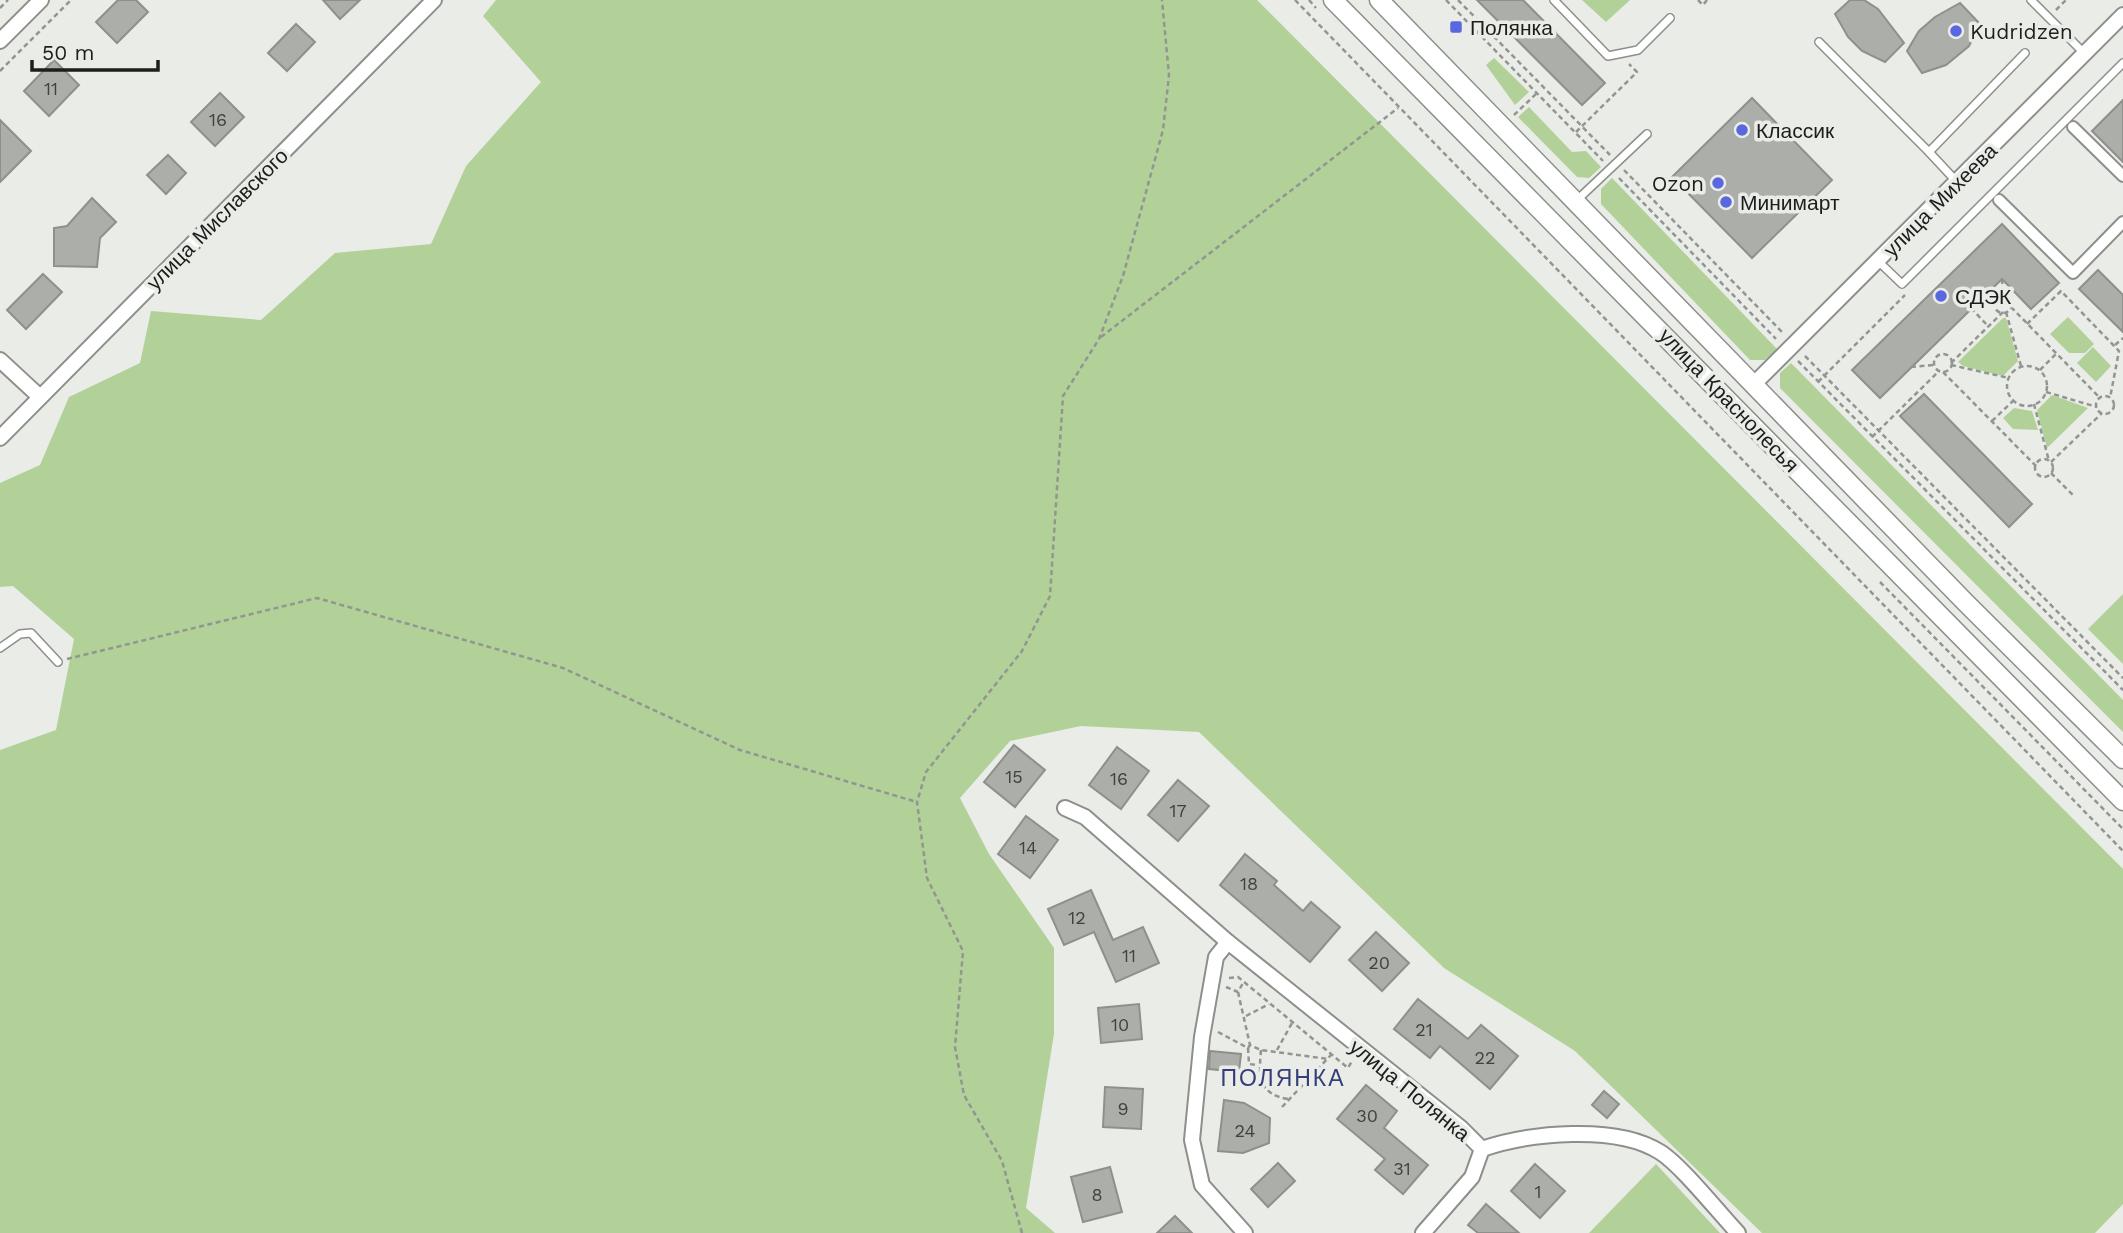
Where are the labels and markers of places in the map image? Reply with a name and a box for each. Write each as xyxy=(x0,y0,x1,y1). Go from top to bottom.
place label: Полянка xyxy=(1470,15,1553,40)
marker: Полянка xyxy=(1448,19,1464,35)
place label: Kudridzen xyxy=(1970,19,2073,44)
marker: Kudridzen xyxy=(1948,23,1964,39)
place label: Классик xyxy=(1756,118,1835,143)
marker: Классик xyxy=(1734,122,1750,138)
place label: Ozon xyxy=(1652,171,1704,196)
marker: Ozon xyxy=(1710,175,1726,191)
place label: Минимарт xyxy=(1740,190,1840,215)
marker: Минимарт xyxy=(1718,194,1734,210)
place label: СДЭК xyxy=(1955,284,2012,309)
marker: СДЭК xyxy=(1933,288,1949,304)

